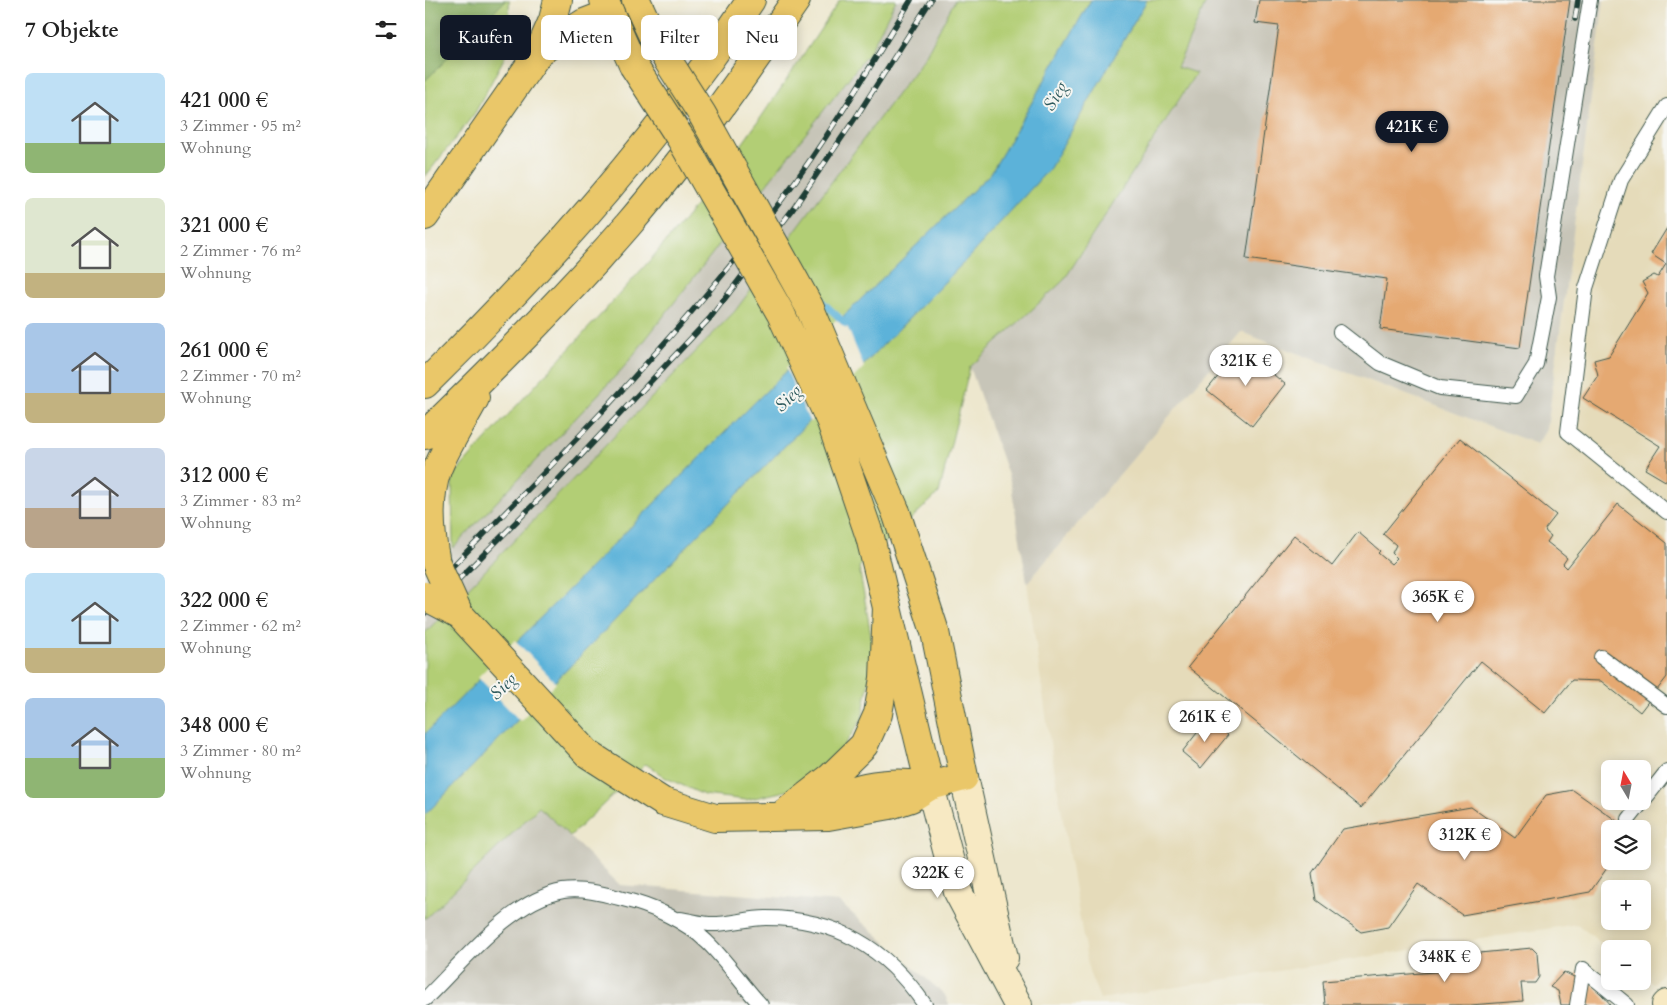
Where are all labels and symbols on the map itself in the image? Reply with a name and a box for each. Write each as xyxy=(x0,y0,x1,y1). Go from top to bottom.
water label: Sieg xyxy=(1037,77,1074,115)
pin: 421K € xyxy=(1371,110,1453,153)
pin: 321K € xyxy=(1205,344,1287,387)
water label: Sieg xyxy=(769,379,808,418)
pin: 365K € xyxy=(1397,580,1479,623)
water label: Sieg xyxy=(484,667,523,706)
pin: 261K € xyxy=(1164,700,1246,743)
north arrow xyxy=(1601,760,1651,810)
pin: 312K € xyxy=(1424,818,1506,861)
pin: 322K € xyxy=(897,856,979,899)
pin: 348K € xyxy=(1404,940,1486,983)

